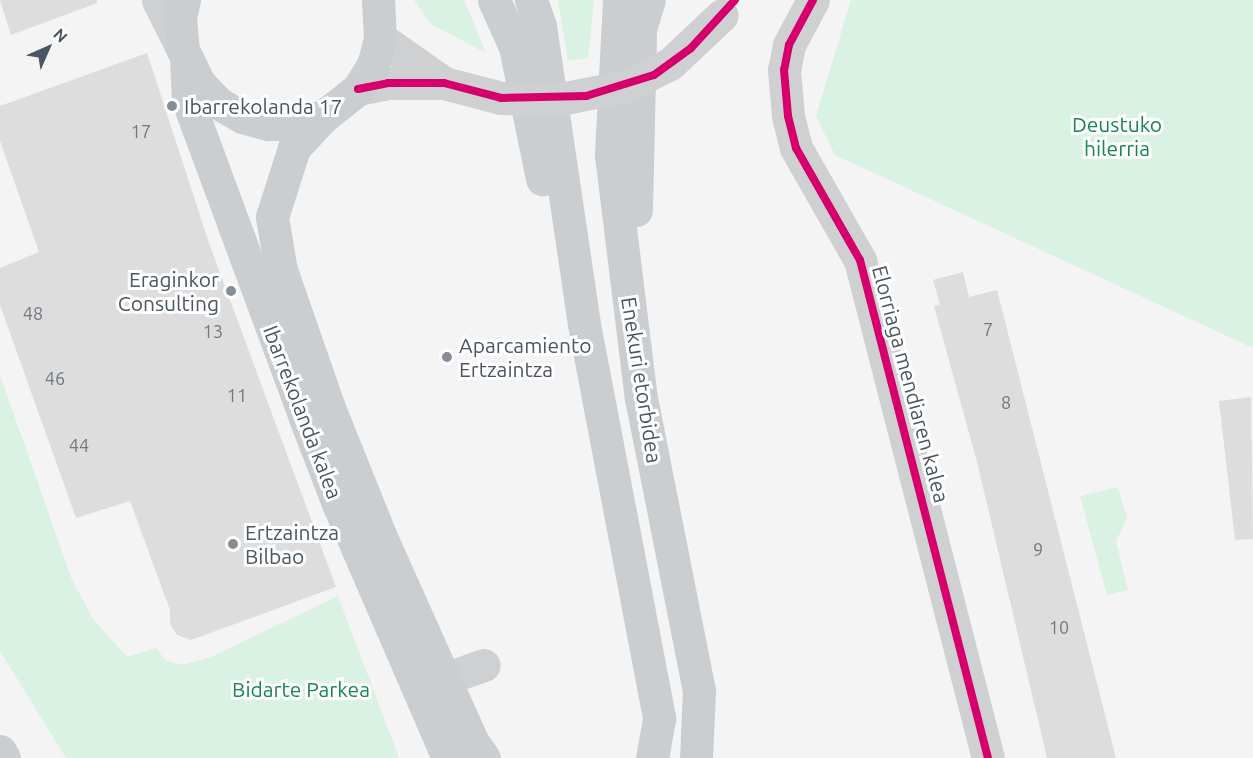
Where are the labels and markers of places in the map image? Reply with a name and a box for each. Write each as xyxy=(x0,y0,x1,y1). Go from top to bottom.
place label: Ibarrekolanda 17 xyxy=(184,93,342,119)
marker: Ibarrekolanda 17 xyxy=(165,99,179,113)
place label: Eraginkor Consulting xyxy=(118,266,219,316)
marker: Eraginkor Consulting xyxy=(224,284,238,298)
place label: Aparcamiento Ertzaintza xyxy=(459,332,591,382)
marker: Aparcamiento Ertzaintza xyxy=(440,350,454,364)
place label: Ertzaintza Bilbao xyxy=(245,519,339,569)
marker: Ertzaintza Bilbao xyxy=(226,537,240,551)

